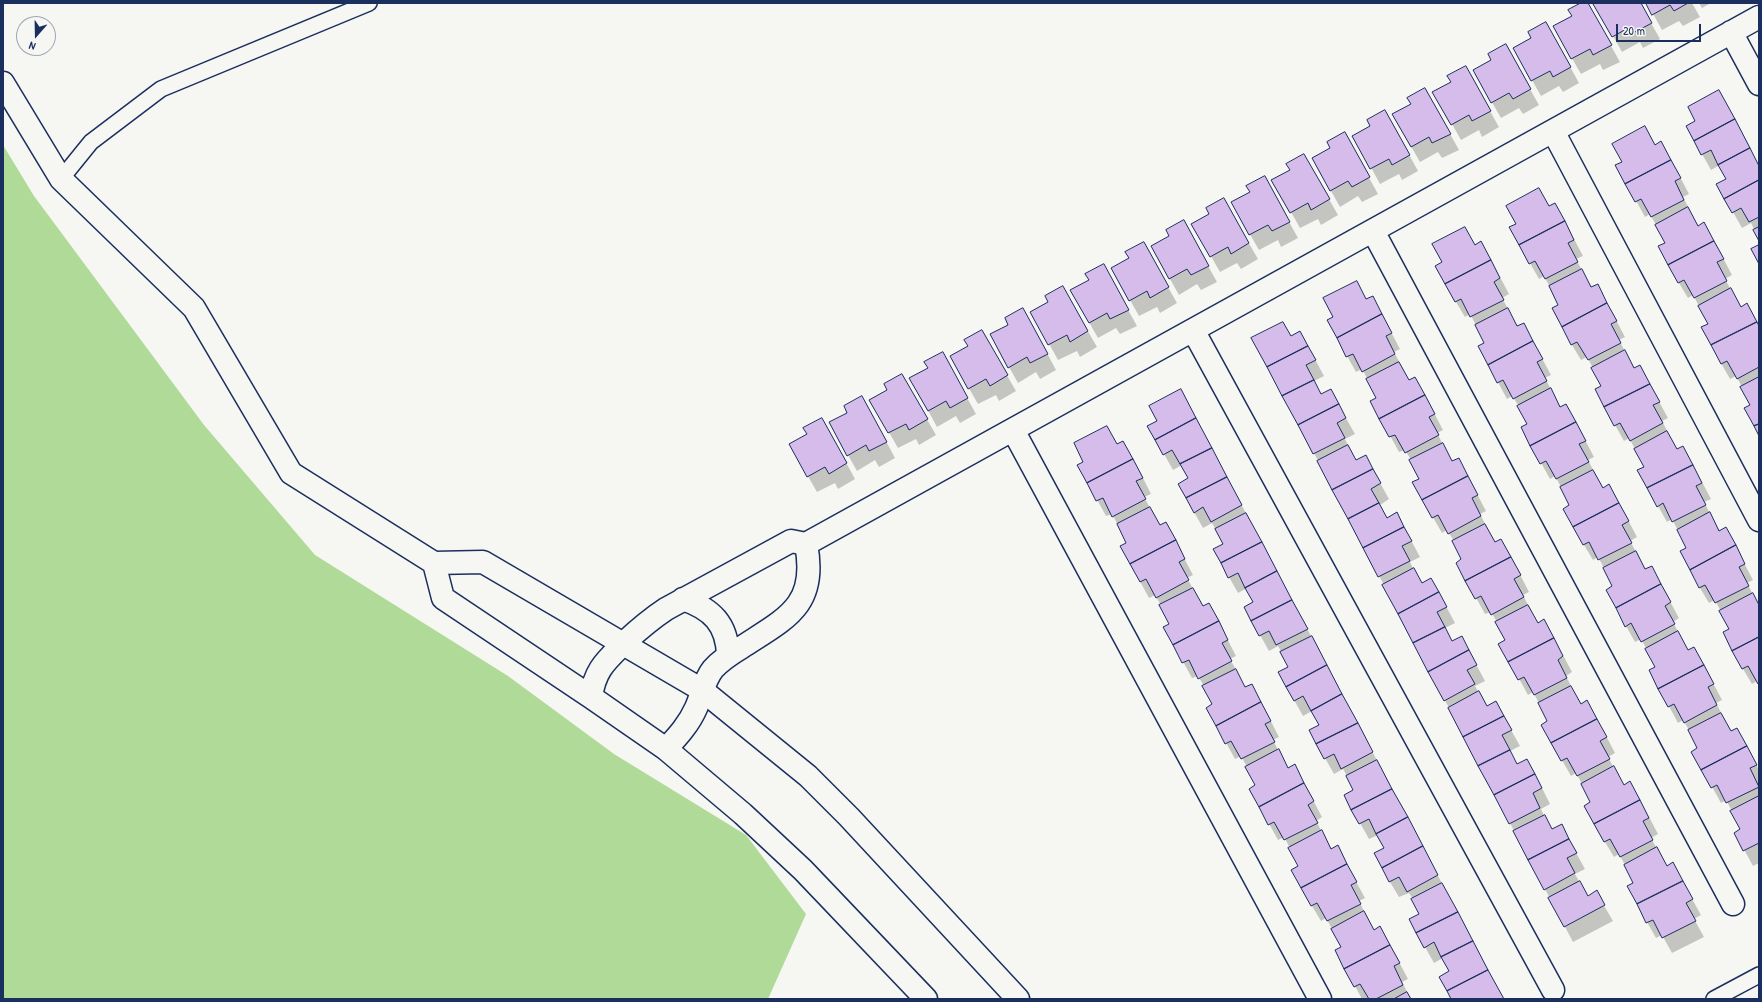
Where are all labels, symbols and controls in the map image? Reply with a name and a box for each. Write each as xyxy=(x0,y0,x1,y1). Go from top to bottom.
north arrow xyxy=(16,16,56,56)
scale bar xyxy=(1618,16,1703,42)
text: 20 m xyxy=(1623,22,1645,39)
text: N xyxy=(27,39,37,54)

